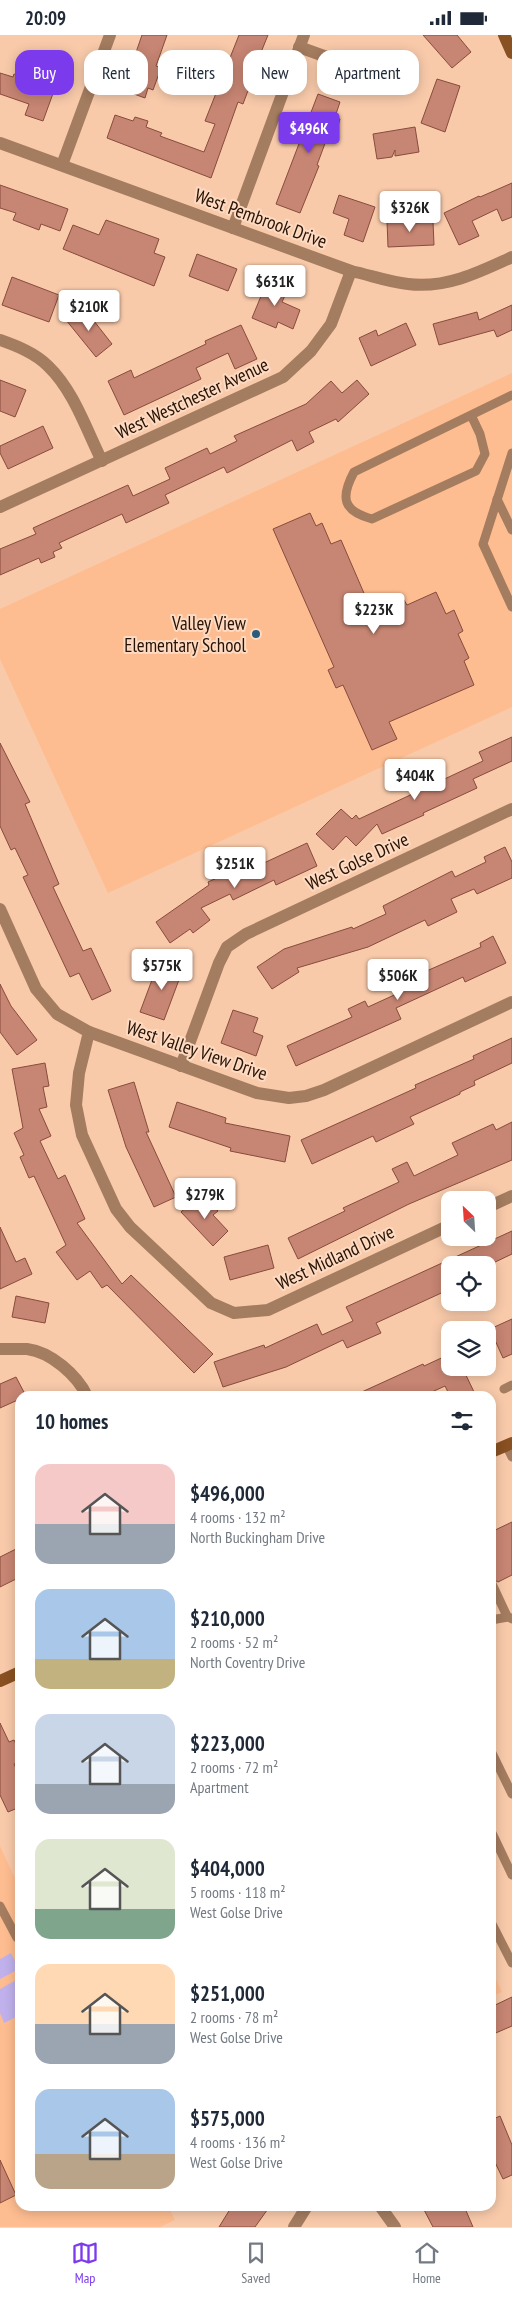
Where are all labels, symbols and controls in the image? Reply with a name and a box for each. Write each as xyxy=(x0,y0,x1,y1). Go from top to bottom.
text: 20:09 xyxy=(25,6,66,30)
chip: Buy xyxy=(15,50,74,95)
chip: Rent xyxy=(84,50,148,95)
chip: Filters xyxy=(158,50,233,95)
chip: New xyxy=(243,50,307,95)
chip: Apartment xyxy=(317,50,419,95)
pin: $496K xyxy=(274,111,344,154)
text: $496K xyxy=(290,118,328,138)
street label: West Pembrook Drive xyxy=(191,183,331,253)
pin: $326K xyxy=(375,191,445,233)
text: $326K xyxy=(391,197,429,217)
pin: $631K xyxy=(240,265,310,307)
text: $631K xyxy=(256,271,294,291)
pin: $210K xyxy=(54,289,124,332)
text: $210K xyxy=(70,296,108,316)
street label: West Westchester Avenue xyxy=(112,352,272,444)
pin: $223K xyxy=(339,593,409,635)
text: $223K xyxy=(355,599,393,619)
place label: Valley View Elementary School xyxy=(124,611,247,657)
marker: Valley View Elementary School xyxy=(250,628,262,640)
pin: $404K xyxy=(380,759,450,801)
text: $404K xyxy=(396,765,434,785)
street label: West Golse Drive xyxy=(302,827,412,895)
pin: $251K xyxy=(200,847,270,889)
text: $251K xyxy=(216,853,254,873)
pin: $575K xyxy=(127,949,197,991)
text: $575K xyxy=(143,955,181,975)
pin: $506K xyxy=(363,959,433,1001)
text: $506K xyxy=(379,965,417,985)
street label: West Valley View Drive xyxy=(123,1015,271,1085)
pin: $279K xyxy=(170,1177,240,1220)
text: $279K xyxy=(186,1184,224,1204)
north arrow xyxy=(441,1191,496,1246)
map controls xyxy=(441,1191,496,1376)
street label: West Midland Drive xyxy=(272,1219,398,1295)
button: locate xyxy=(441,1256,496,1311)
button: layers xyxy=(441,1321,496,1376)
icon: filters xyxy=(448,1407,476,1435)
text: 10 homes xyxy=(35,1408,108,1435)
text: $496,000 xyxy=(190,1480,265,1507)
icon: home xyxy=(75,1484,135,1544)
text: 4 rooms · 132 m² xyxy=(190,1507,286,1527)
text: North Buckingham Drive xyxy=(190,1527,325,1547)
text: $210,000 xyxy=(190,1605,265,1632)
icon: home xyxy=(75,1609,135,1669)
text: 2 rooms · 52 m² xyxy=(190,1632,278,1652)
text: North Coventry Drive xyxy=(190,1652,305,1672)
text: $223,000 xyxy=(190,1730,265,1757)
icon: home xyxy=(75,1734,135,1794)
text: 2 rooms · 72 m² xyxy=(190,1757,278,1777)
text: Apartment xyxy=(190,1777,249,1797)
text: $404,000 xyxy=(190,1855,265,1882)
icon: home xyxy=(75,1859,135,1919)
text: 5 rooms · 118 m² xyxy=(190,1882,286,1902)
text: West Golse Drive xyxy=(190,1902,283,1922)
text: $251,000 xyxy=(190,1980,265,2007)
icon: home xyxy=(75,1984,135,2044)
text: 2 rooms · 78 m² xyxy=(190,2007,278,2027)
text: West Golse Drive xyxy=(190,2027,283,2047)
text: $575,000 xyxy=(190,2105,265,2132)
icon: home xyxy=(75,2109,135,2169)
text: 4 rooms · 136 m² xyxy=(190,2132,286,2152)
text: West Golse Drive xyxy=(190,2152,283,2172)
tab: Map xyxy=(71,2239,99,2287)
tab: Saved xyxy=(241,2239,270,2287)
tab: Home xyxy=(412,2239,441,2287)

